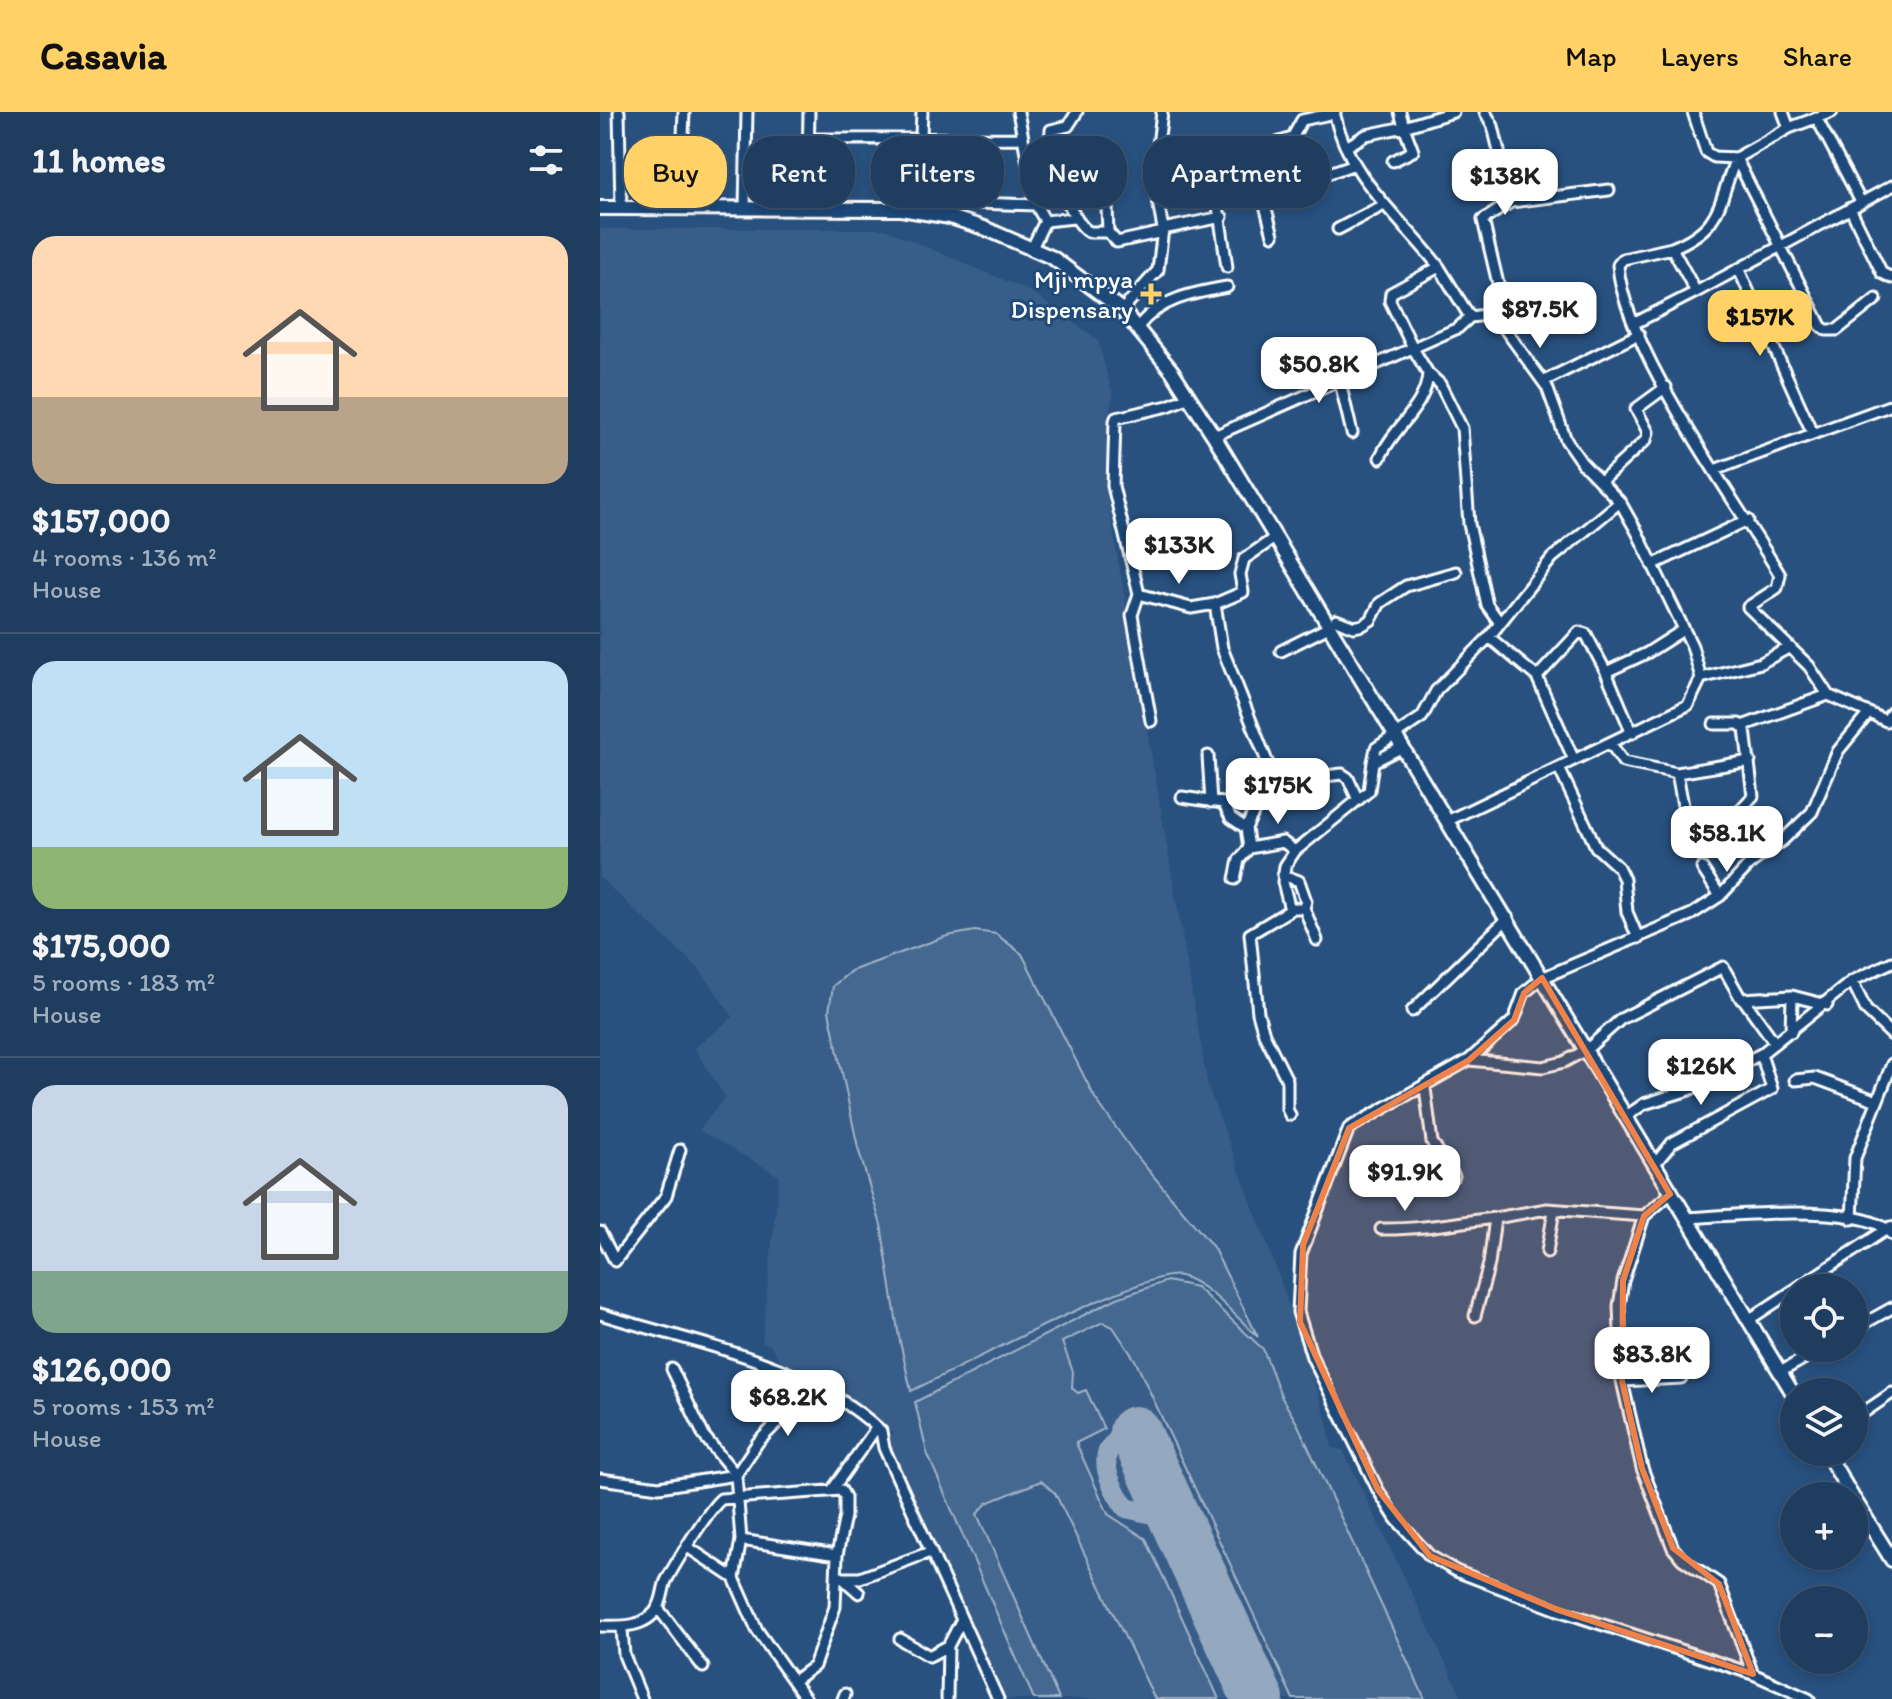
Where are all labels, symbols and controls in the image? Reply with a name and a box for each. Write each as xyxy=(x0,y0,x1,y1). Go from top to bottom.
text: Casavia xyxy=(40,33,167,79)
text: Map xyxy=(1565,39,1617,73)
text: Layers xyxy=(1661,39,1739,73)
text: Share xyxy=(1783,39,1852,73)
chip: Buy xyxy=(624,136,727,208)
chip: Rent xyxy=(743,136,855,208)
chip: Filters xyxy=(871,136,1004,208)
chip: New xyxy=(1020,136,1127,208)
chip: Apartment xyxy=(1143,136,1330,208)
icon: filters xyxy=(524,138,568,182)
text: 11 homes xyxy=(32,140,166,181)
pin: $138K xyxy=(1449,149,1561,217)
text: $138K xyxy=(1470,159,1540,191)
place label: Mji mpya Dispensary xyxy=(1010,263,1133,325)
pin: $87.5K xyxy=(1475,282,1605,350)
marker: Mji mpya Dispensary xyxy=(1140,283,1162,305)
icon: home xyxy=(228,288,372,432)
pin: $157K xyxy=(1704,290,1816,358)
text: $87.5K xyxy=(1502,292,1579,324)
text: $157K xyxy=(1726,300,1794,332)
pin: $50.8K xyxy=(1254,337,1384,405)
text: $50.8K xyxy=(1279,347,1359,379)
text: $157,000 xyxy=(32,500,171,541)
pin: $133K xyxy=(1123,518,1235,586)
text: $133K xyxy=(1144,528,1214,560)
text: 4 rooms · 136 m² xyxy=(32,541,217,573)
text: House xyxy=(32,573,102,605)
icon: home xyxy=(228,713,372,857)
pin: $175K xyxy=(1222,758,1334,826)
text: $175K xyxy=(1244,768,1312,800)
pin: $58.1K xyxy=(1662,806,1792,874)
text: $58.1K xyxy=(1689,816,1765,848)
text: $175,000 xyxy=(32,925,171,966)
text: 5 rooms · 183 m² xyxy=(32,966,215,998)
text: House xyxy=(32,998,102,1030)
pin: $126K xyxy=(1645,1039,1757,1107)
text: $126K xyxy=(1666,1049,1736,1081)
icon: home xyxy=(228,1137,372,1281)
pin: $91.9K xyxy=(1340,1145,1470,1213)
text: $91.9K xyxy=(1367,1155,1443,1187)
map controls xyxy=(1780,1274,1868,1674)
button: locate xyxy=(1780,1274,1868,1362)
pin: $83.8K xyxy=(1587,1327,1717,1395)
text: $83.8K xyxy=(1613,1337,1691,1369)
text: $126,000 xyxy=(32,1349,172,1390)
pin: $68.2K xyxy=(723,1370,853,1438)
button: layers xyxy=(1780,1378,1868,1466)
text: $68.2K xyxy=(749,1380,827,1412)
text: 5 rooms · 153 m² xyxy=(32,1390,215,1422)
text: House xyxy=(32,1422,102,1454)
button: + xyxy=(1780,1482,1868,1570)
button: − xyxy=(1780,1586,1868,1674)

